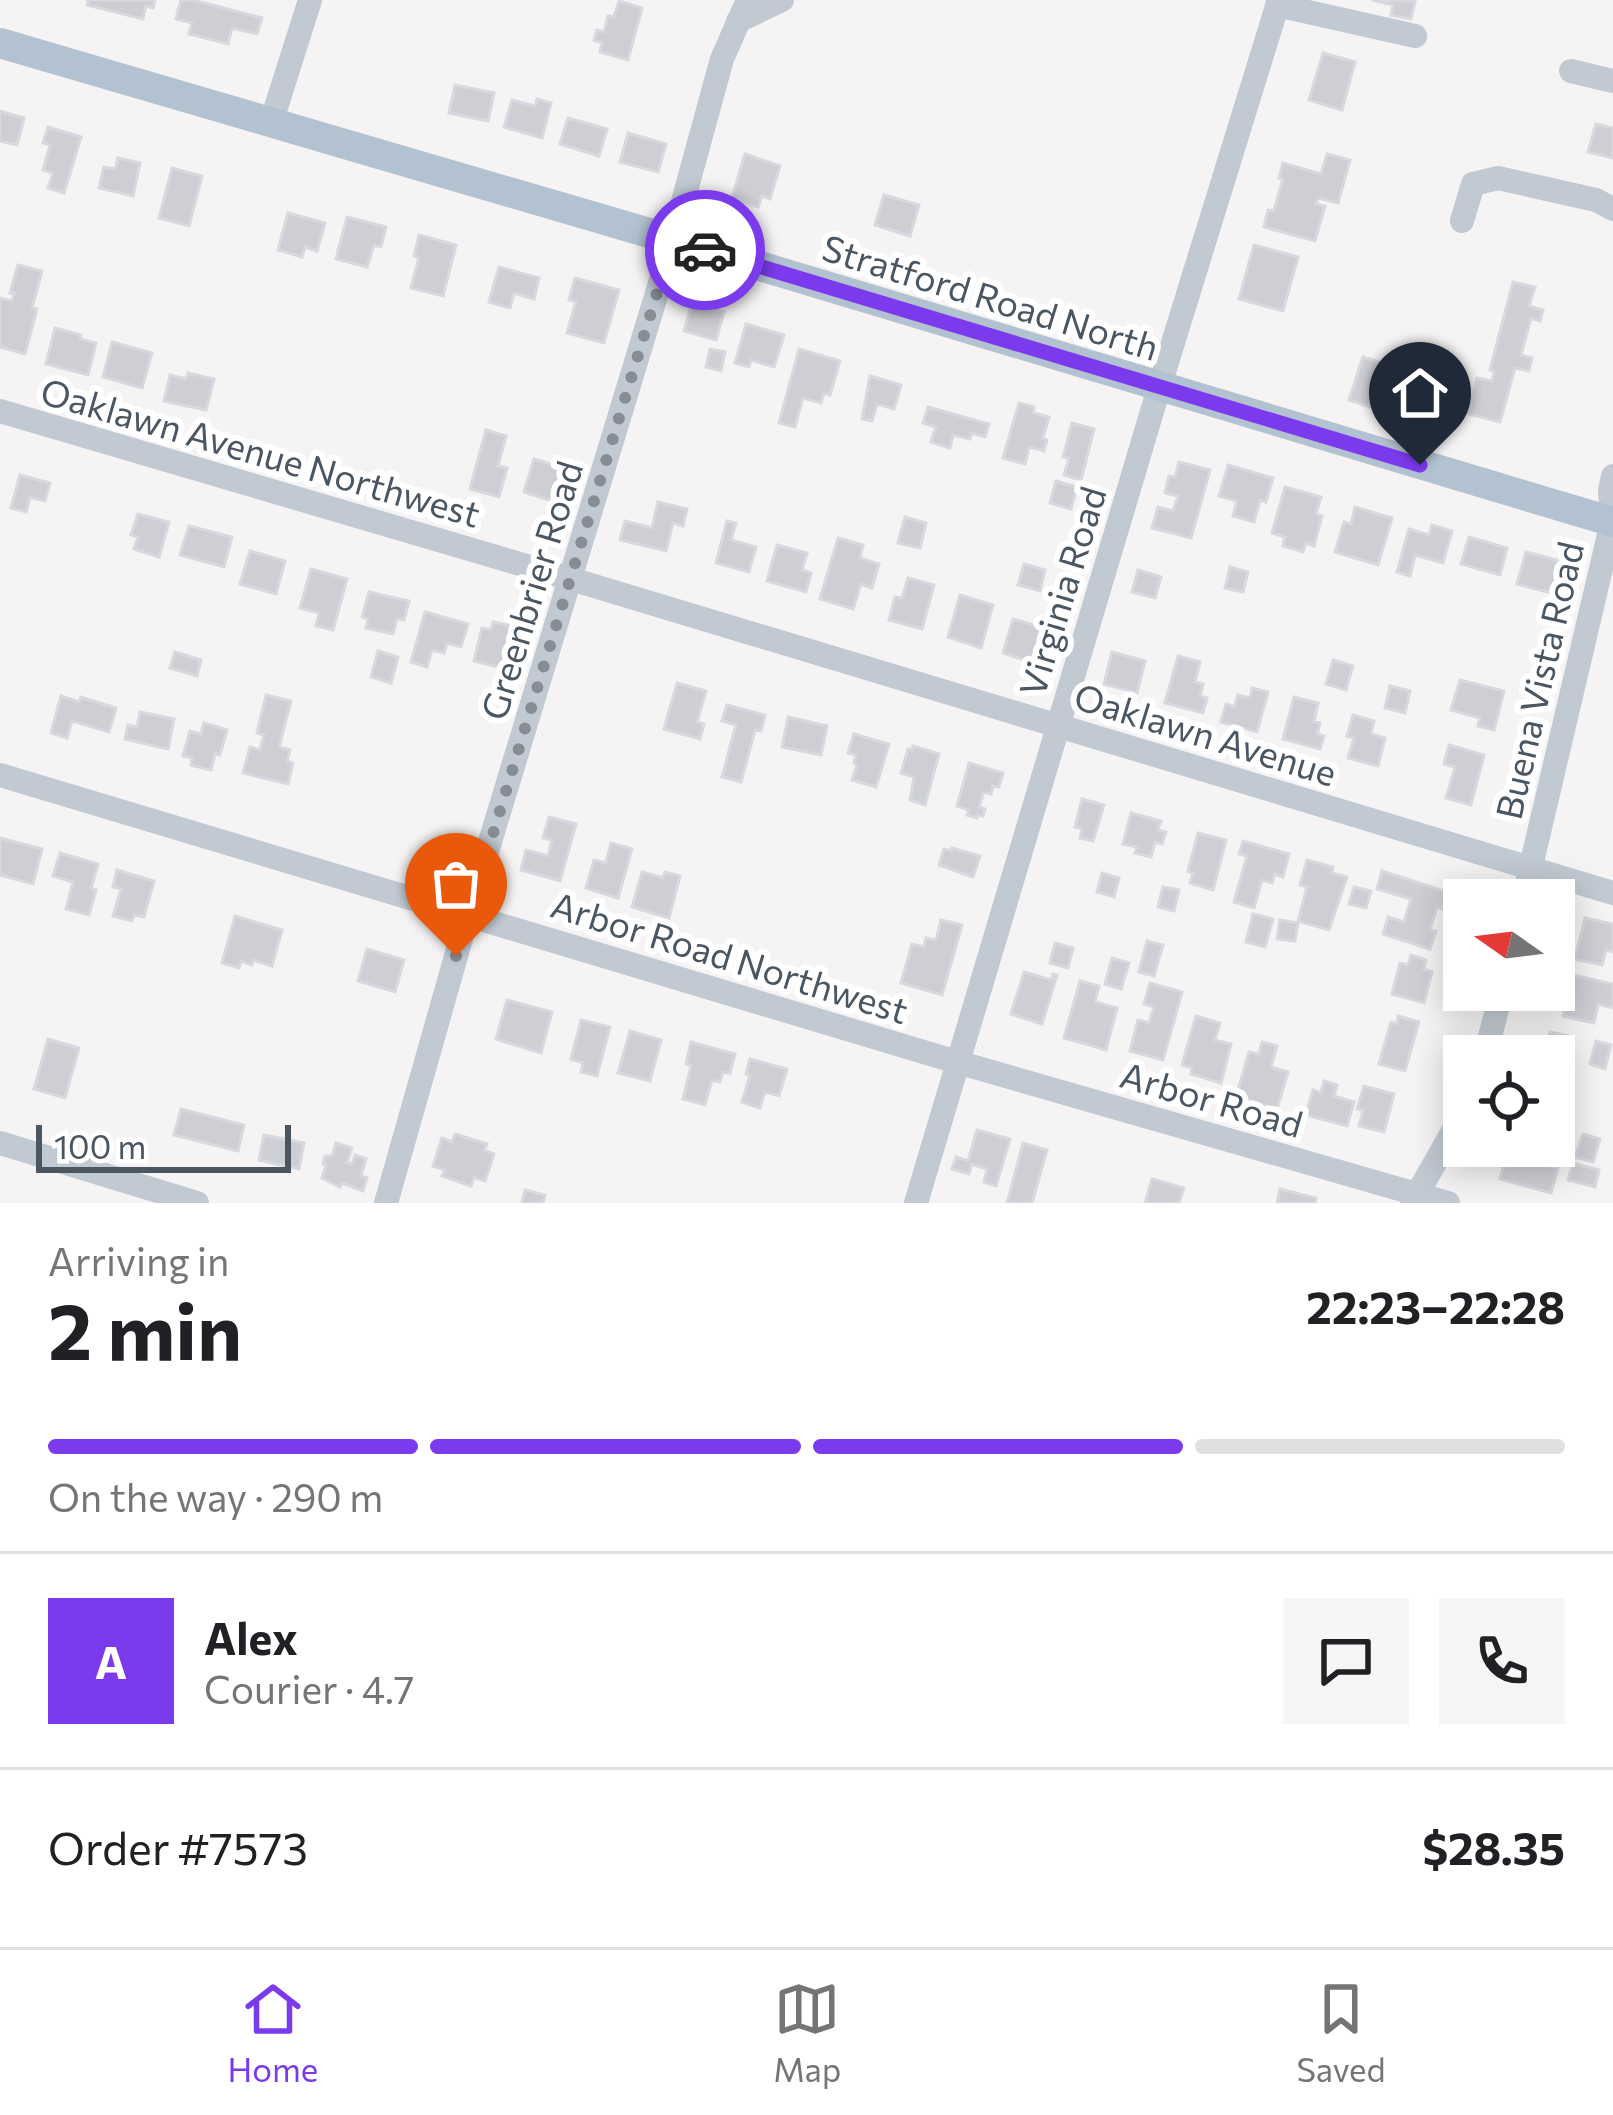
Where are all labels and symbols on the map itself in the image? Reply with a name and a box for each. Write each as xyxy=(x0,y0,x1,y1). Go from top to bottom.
courier xyxy=(645,190,765,310)
street label: Stratford Road North xyxy=(818,224,1164,368)
pin xyxy=(1369,342,1471,465)
street label: Oaklawn Avenue Northwest xyxy=(36,367,486,535)
street label: Greenbrier Road xyxy=(470,455,590,725)
street label: Virginia Road xyxy=(1008,481,1114,701)
street label: Buena Vista Road xyxy=(1485,537,1591,823)
street label: Oaklawn Avenue xyxy=(1070,672,1342,794)
pin xyxy=(405,833,507,956)
north arrow xyxy=(1443,879,1575,1011)
street label: Arbor Road Northwest xyxy=(546,881,914,1031)
street label: Arbor Road xyxy=(1116,1051,1308,1145)
scale bar xyxy=(36,1119,291,1172)

